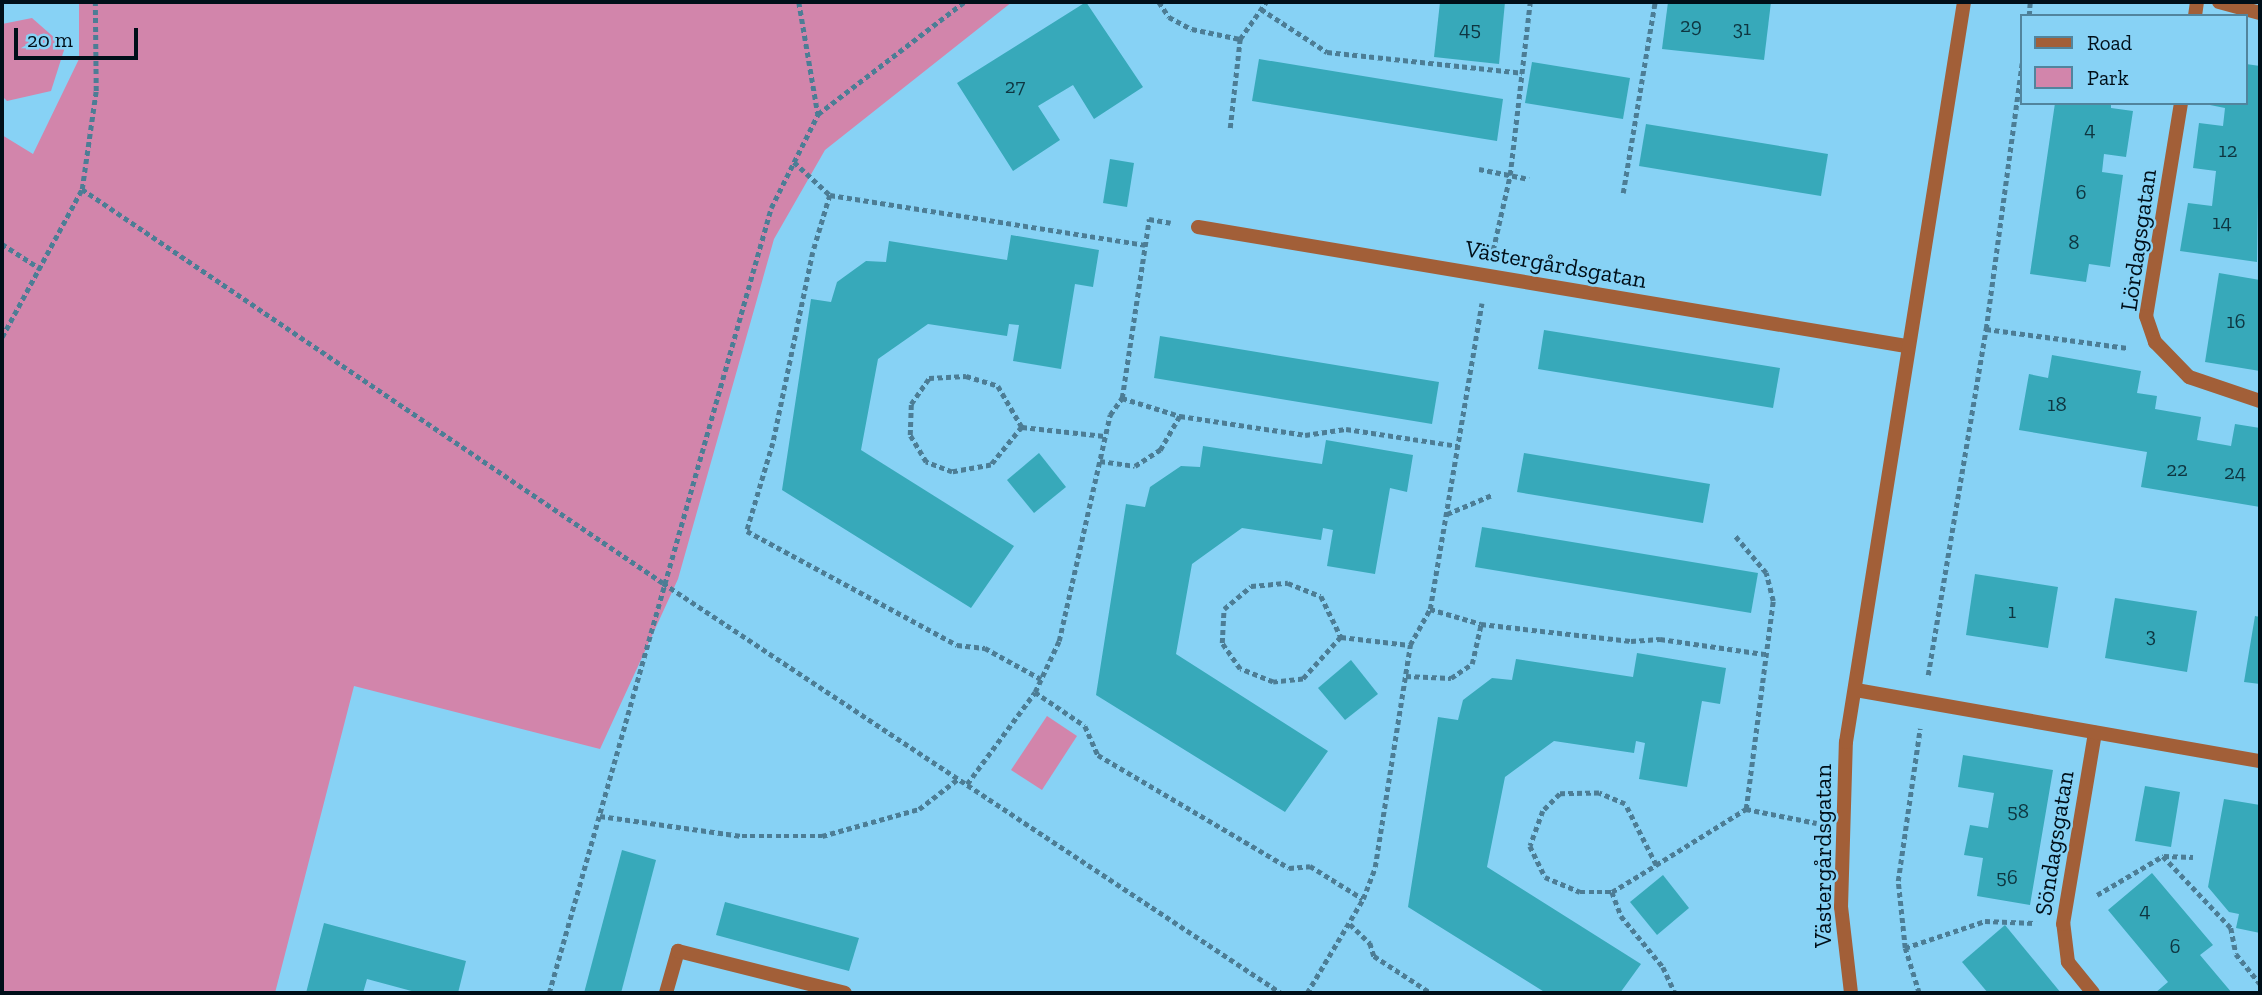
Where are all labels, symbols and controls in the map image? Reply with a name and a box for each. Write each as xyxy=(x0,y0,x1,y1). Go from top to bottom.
house number: 29 xyxy=(1680,12,1702,38)
scale bar xyxy=(18,14,142,58)
legend xyxy=(2021,14,2248,105)
house number: 31 xyxy=(1733,15,1751,41)
house number: 45 xyxy=(1459,16,1481,42)
text: 20 m xyxy=(27,27,73,52)
text: Road xyxy=(2087,30,2132,55)
text: Park xyxy=(2087,65,2129,90)
house number: 27 xyxy=(1005,73,1025,99)
house number: 4 xyxy=(2084,116,2096,142)
house number: 12 xyxy=(2219,137,2237,163)
street label: Lördagsgatan xyxy=(2114,167,2162,313)
house number: 6 xyxy=(2075,179,2087,205)
house number: 14 xyxy=(2212,209,2232,235)
house number: 8 xyxy=(2068,229,2080,255)
street label: Västergårdsgatan xyxy=(1463,234,1649,294)
house number: 16 xyxy=(2226,308,2246,334)
house number: 18 xyxy=(2047,391,2067,417)
house number: 22 xyxy=(2166,456,2188,482)
house number: 24 xyxy=(2224,459,2246,485)
house number: 1 xyxy=(2008,598,2016,624)
house number: 3 xyxy=(2146,622,2156,648)
street label: Västergårdsgatan xyxy=(1809,764,1837,948)
street label: Söndagsgatan xyxy=(2028,769,2080,917)
house number: 58 xyxy=(2007,798,2029,824)
house number: 56 xyxy=(1996,864,2018,890)
house number: 4 xyxy=(2139,897,2151,923)
house number: 6 xyxy=(2169,933,2181,959)

